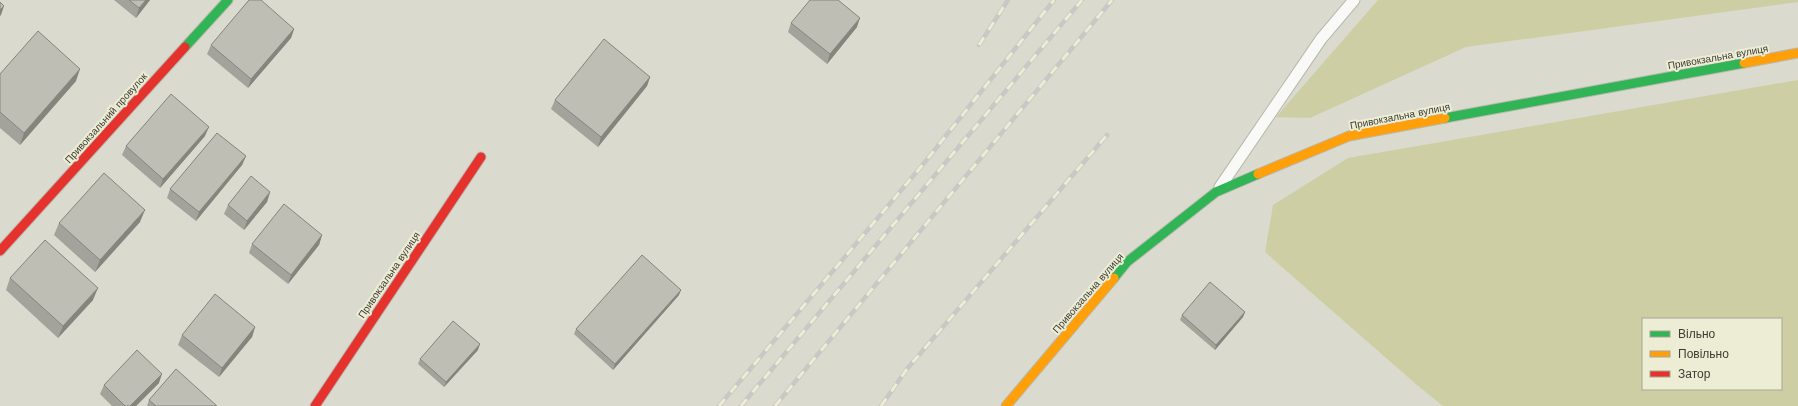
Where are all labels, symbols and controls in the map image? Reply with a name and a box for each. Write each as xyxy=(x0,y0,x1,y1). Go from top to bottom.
street label: Привокзальна вулиця xyxy=(1667,43,1769,71)
street label: Привокзальний провулок xyxy=(63,70,150,165)
street label: Привокзальна вулиця xyxy=(1349,101,1451,131)
street label: Привокзальна вулиця xyxy=(356,230,422,320)
street label: Привокзальна вулиця xyxy=(1050,251,1126,335)
legend xyxy=(1642,318,1782,390)
text: Вільно xyxy=(1678,327,1716,341)
text: Повільно xyxy=(1678,347,1729,361)
text: Затор xyxy=(1678,367,1711,381)

